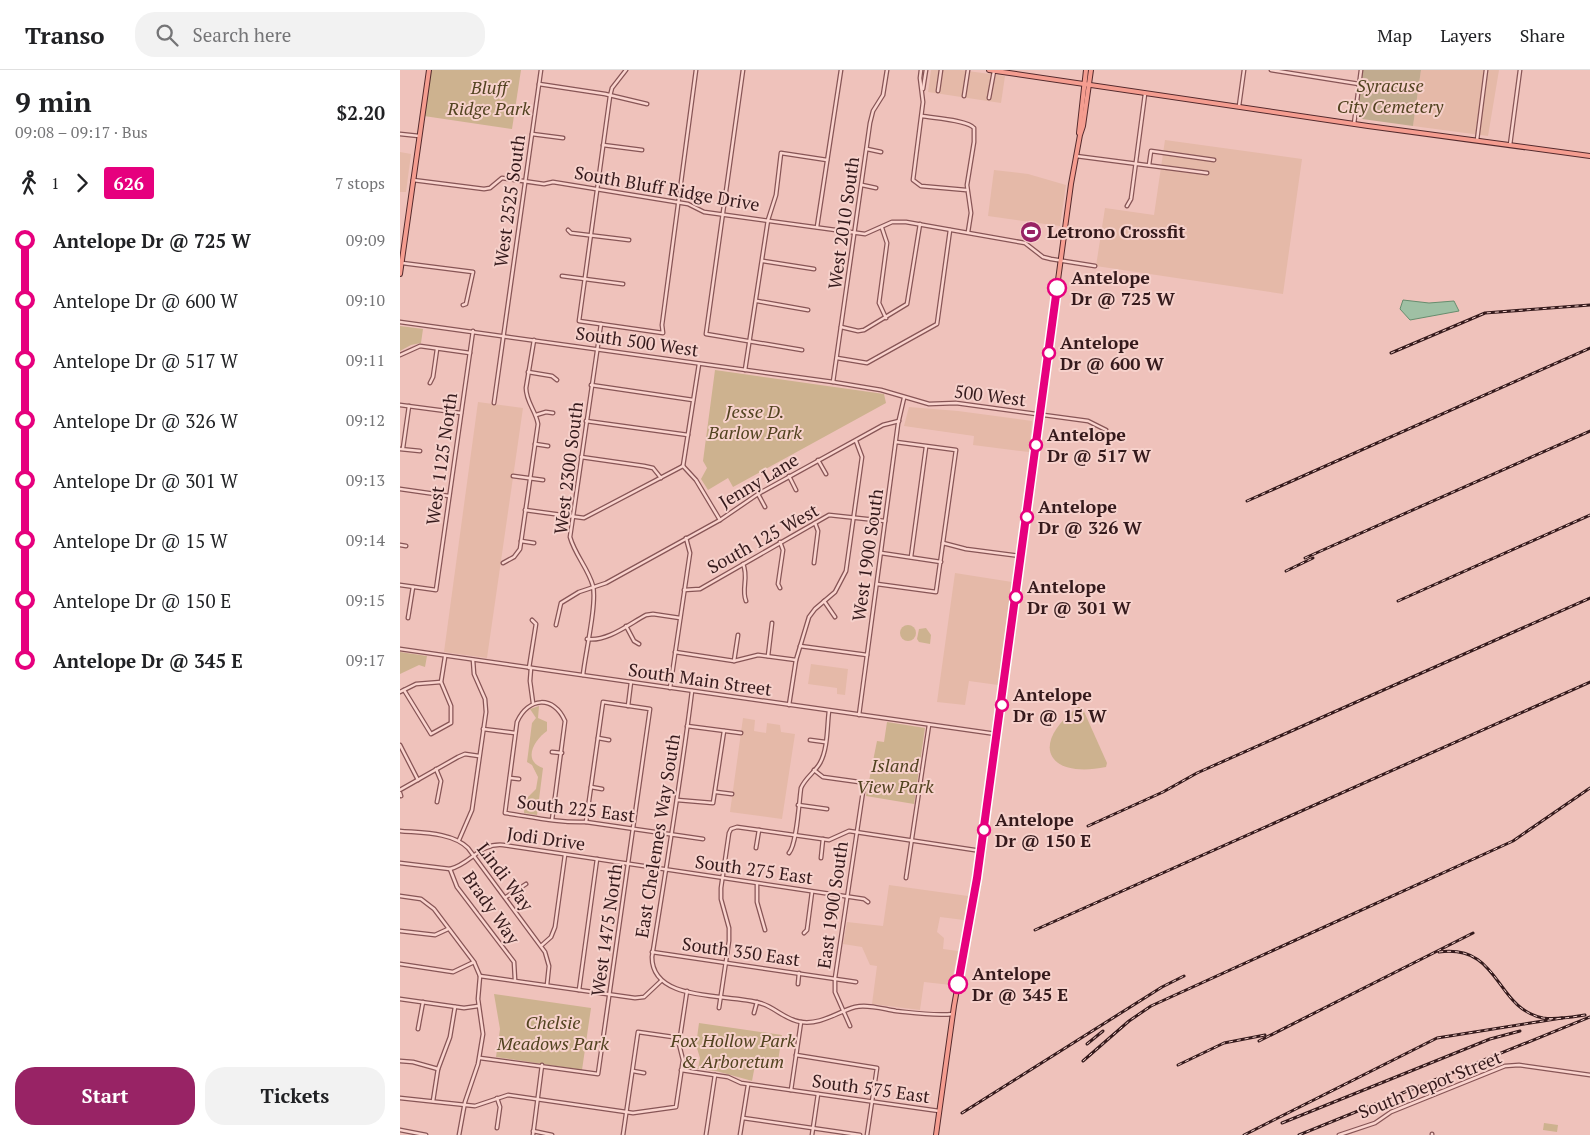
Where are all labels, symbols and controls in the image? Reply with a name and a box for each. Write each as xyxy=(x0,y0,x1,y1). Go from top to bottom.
search box xyxy=(135,12,485,57)
text: Transo xyxy=(25,19,105,51)
icon: search xyxy=(153,21,181,49)
text: Search here xyxy=(193,22,291,47)
text: Map xyxy=(1377,23,1412,47)
text: Layers xyxy=(1440,23,1492,47)
text: Share xyxy=(1520,23,1565,47)
park label: Syracuse City Cemetery xyxy=(1337,73,1444,118)
park label: Bluff Ridge Park xyxy=(447,75,531,120)
text: 9 min xyxy=(15,83,92,120)
text: $2.20 xyxy=(336,100,385,125)
text: 09:08 – 09:17 · Bus xyxy=(15,121,148,143)
street label: West 2525 South xyxy=(488,133,530,269)
street label: West 2010 South xyxy=(822,155,864,291)
street label: South Bluff Ridge Drive xyxy=(573,160,762,216)
icon: walk xyxy=(15,169,43,197)
icon: forward xyxy=(68,169,96,197)
text: 626 xyxy=(114,171,144,195)
text: 1 xyxy=(51,172,60,194)
text: 7 stops xyxy=(335,172,385,194)
place label: Letrono Crossfit xyxy=(1047,219,1185,243)
sports icon: Letrono Crossfit xyxy=(1019,220,1043,244)
text: Antelope Dr @ 725 W xyxy=(53,228,251,253)
text: 09:09 xyxy=(346,229,385,251)
place label: Antelope Dr @ 725 W xyxy=(1071,265,1175,310)
marker: Antelope Dr @ 725 W xyxy=(1047,278,1067,298)
text: Antelope Dr @ 600 W xyxy=(53,288,238,313)
text: 09:10 xyxy=(346,289,385,311)
street label: South 500 West xyxy=(574,321,700,362)
place label: Antelope Dr @ 600 W xyxy=(1060,330,1164,375)
marker: Antelope Dr @ 600 W xyxy=(1042,346,1056,360)
text: Antelope Dr @ 517 W xyxy=(53,348,238,373)
text: 09:11 xyxy=(346,349,385,371)
street label: 500 West xyxy=(953,379,1028,411)
street label: West 1125 North xyxy=(420,391,462,527)
park label: Jesse D. Barlow Park xyxy=(707,399,802,444)
street label: West 2300 South xyxy=(548,400,588,536)
text: Antelope Dr @ 326 W xyxy=(53,408,238,433)
text: 09:12 xyxy=(346,409,385,431)
place label: Antelope Dr @ 517 W xyxy=(1047,422,1151,467)
marker: Antelope Dr @ 517 W xyxy=(1029,438,1043,452)
street label: Jenny Lane xyxy=(714,447,803,513)
text: Antelope Dr @ 301 W xyxy=(53,468,238,493)
text: 09:13 xyxy=(346,469,385,491)
street label: West 1900 South xyxy=(846,487,888,623)
place label: Antelope Dr @ 326 W xyxy=(1038,494,1142,539)
street label: South 125 West xyxy=(703,497,823,579)
marker: Antelope Dr @ 326 W xyxy=(1020,510,1034,524)
text: Antelope Dr @ 15 W xyxy=(53,528,228,553)
text: 09:14 xyxy=(346,529,385,551)
place label: Antelope Dr @ 301 W xyxy=(1027,574,1131,619)
text: Antelope Dr @ 150 E xyxy=(53,588,231,613)
text: 09:15 xyxy=(346,589,385,611)
marker: Antelope Dr @ 301 W xyxy=(1009,590,1023,604)
text: Antelope Dr @ 345 E xyxy=(53,648,243,673)
text: 09:17 xyxy=(346,649,385,671)
street label: South Main Street xyxy=(627,657,774,701)
place label: Antelope Dr @ 15 W xyxy=(1013,682,1107,727)
marker: Antelope Dr @ 15 W xyxy=(995,698,1009,712)
street label: East Chelemes Way South xyxy=(629,732,685,940)
park label: Island View Park xyxy=(856,753,934,798)
street label: South 225 East xyxy=(516,789,637,827)
place label: Antelope Dr @ 150 E xyxy=(995,807,1091,852)
street label: Jodi Drive xyxy=(505,821,587,855)
marker: Antelope Dr @ 150 E xyxy=(977,823,991,837)
street label: Lindi Way xyxy=(472,837,540,916)
street label: East 1900 South xyxy=(811,839,853,970)
street label: South 275 East xyxy=(694,849,815,889)
street label: West 1475 North xyxy=(585,862,627,998)
street label: Brady Way xyxy=(458,866,526,950)
street label: South 350 East xyxy=(681,931,802,971)
place label: Antelope Dr @ 345 E xyxy=(972,961,1068,1006)
marker: Antelope Dr @ 345 E xyxy=(948,974,968,994)
park label: Chelsie Meadows Park xyxy=(496,1010,609,1055)
park label: Fox Hollow Park & Arboretum xyxy=(670,1028,796,1073)
street label: South Depot Street xyxy=(1354,1044,1505,1124)
button: Start xyxy=(15,1067,195,1125)
button: Tickets xyxy=(205,1067,385,1125)
street label: South 575 East xyxy=(811,1068,932,1108)

